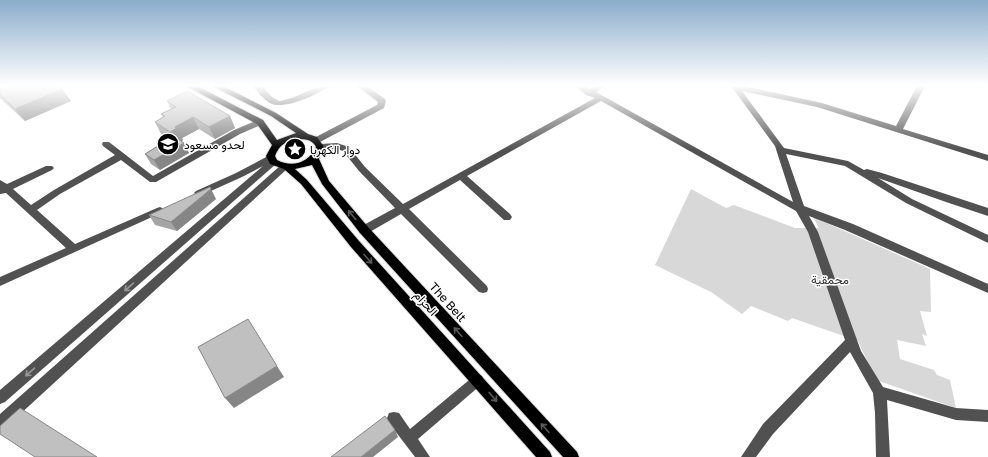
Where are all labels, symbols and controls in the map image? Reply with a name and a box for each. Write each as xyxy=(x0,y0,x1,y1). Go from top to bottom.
school or university icon: لحدو مسعود xyxy=(155,131,181,157)
place icon: دوار الكهربا xyxy=(282,136,308,162)
place label: لحدو مسعود xyxy=(184,137,245,153)
place label: دوار الكهربا xyxy=(310,142,361,158)
one-way arrow xyxy=(348,209,356,220)
one-way arrow xyxy=(364,254,373,264)
park label: محمقية xyxy=(811,272,849,287)
street label: The Belt xyxy=(426,279,470,325)
one-way arrow xyxy=(123,283,134,292)
street label: الحزام xyxy=(410,288,441,319)
one-way arrow xyxy=(453,327,462,337)
one-way arrow xyxy=(25,368,36,377)
one-way arrow xyxy=(488,392,497,402)
one-way arrow xyxy=(541,423,550,433)

